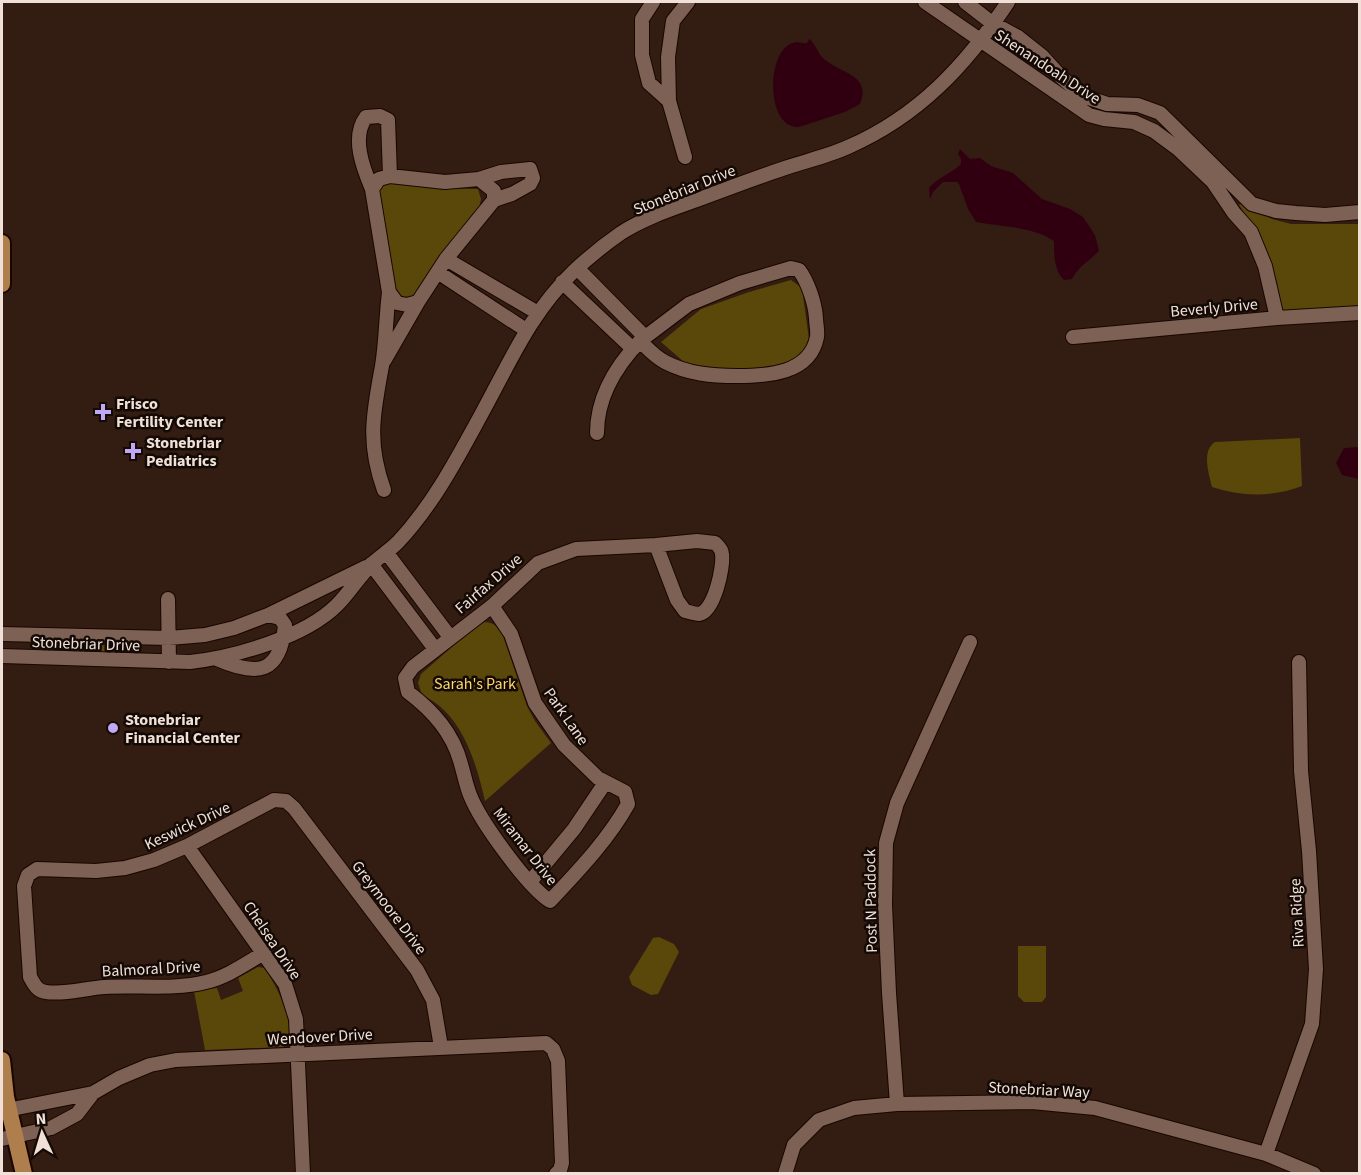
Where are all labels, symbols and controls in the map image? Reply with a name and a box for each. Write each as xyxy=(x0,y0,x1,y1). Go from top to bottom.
street label: Shenandoah Drive xyxy=(990,24,1105,110)
street label: Stonebriar Drive xyxy=(630,159,739,220)
street label: Beverly Drive xyxy=(1169,293,1259,323)
place label: Frisco Fertility Center xyxy=(116,393,224,433)
marker: Frisco Fertility Center xyxy=(94,403,112,421)
place label: Stonebriar Pediatrics xyxy=(146,432,222,472)
marker: Stonebriar Pediatrics xyxy=(124,442,142,460)
street label: Fairfax Drive xyxy=(450,548,527,619)
street label: Stonebriar Drive xyxy=(31,631,141,657)
park label: Sarah's Park xyxy=(434,673,516,695)
street label: Park Lane xyxy=(538,683,594,750)
place label: Stonebriar Financial Center xyxy=(125,709,241,749)
marker: Stonebriar Financial Center xyxy=(106,721,120,735)
street label: Keswick Drive xyxy=(141,796,234,855)
street label: Miramar Drive xyxy=(488,803,563,890)
street label: Post N Paddock xyxy=(859,849,883,953)
street label: Greymoore Drive xyxy=(347,856,432,959)
street label: Riva Ridge xyxy=(1284,878,1310,948)
street label: Chelsea Drive xyxy=(238,897,307,984)
street label: Balmoral Drive xyxy=(101,955,201,983)
street label: Wendover Drive xyxy=(267,1023,373,1051)
street label: Stonebriar Way xyxy=(988,1076,1091,1104)
north arrow xyxy=(12,1103,72,1163)
text: N xyxy=(35,1108,47,1130)

